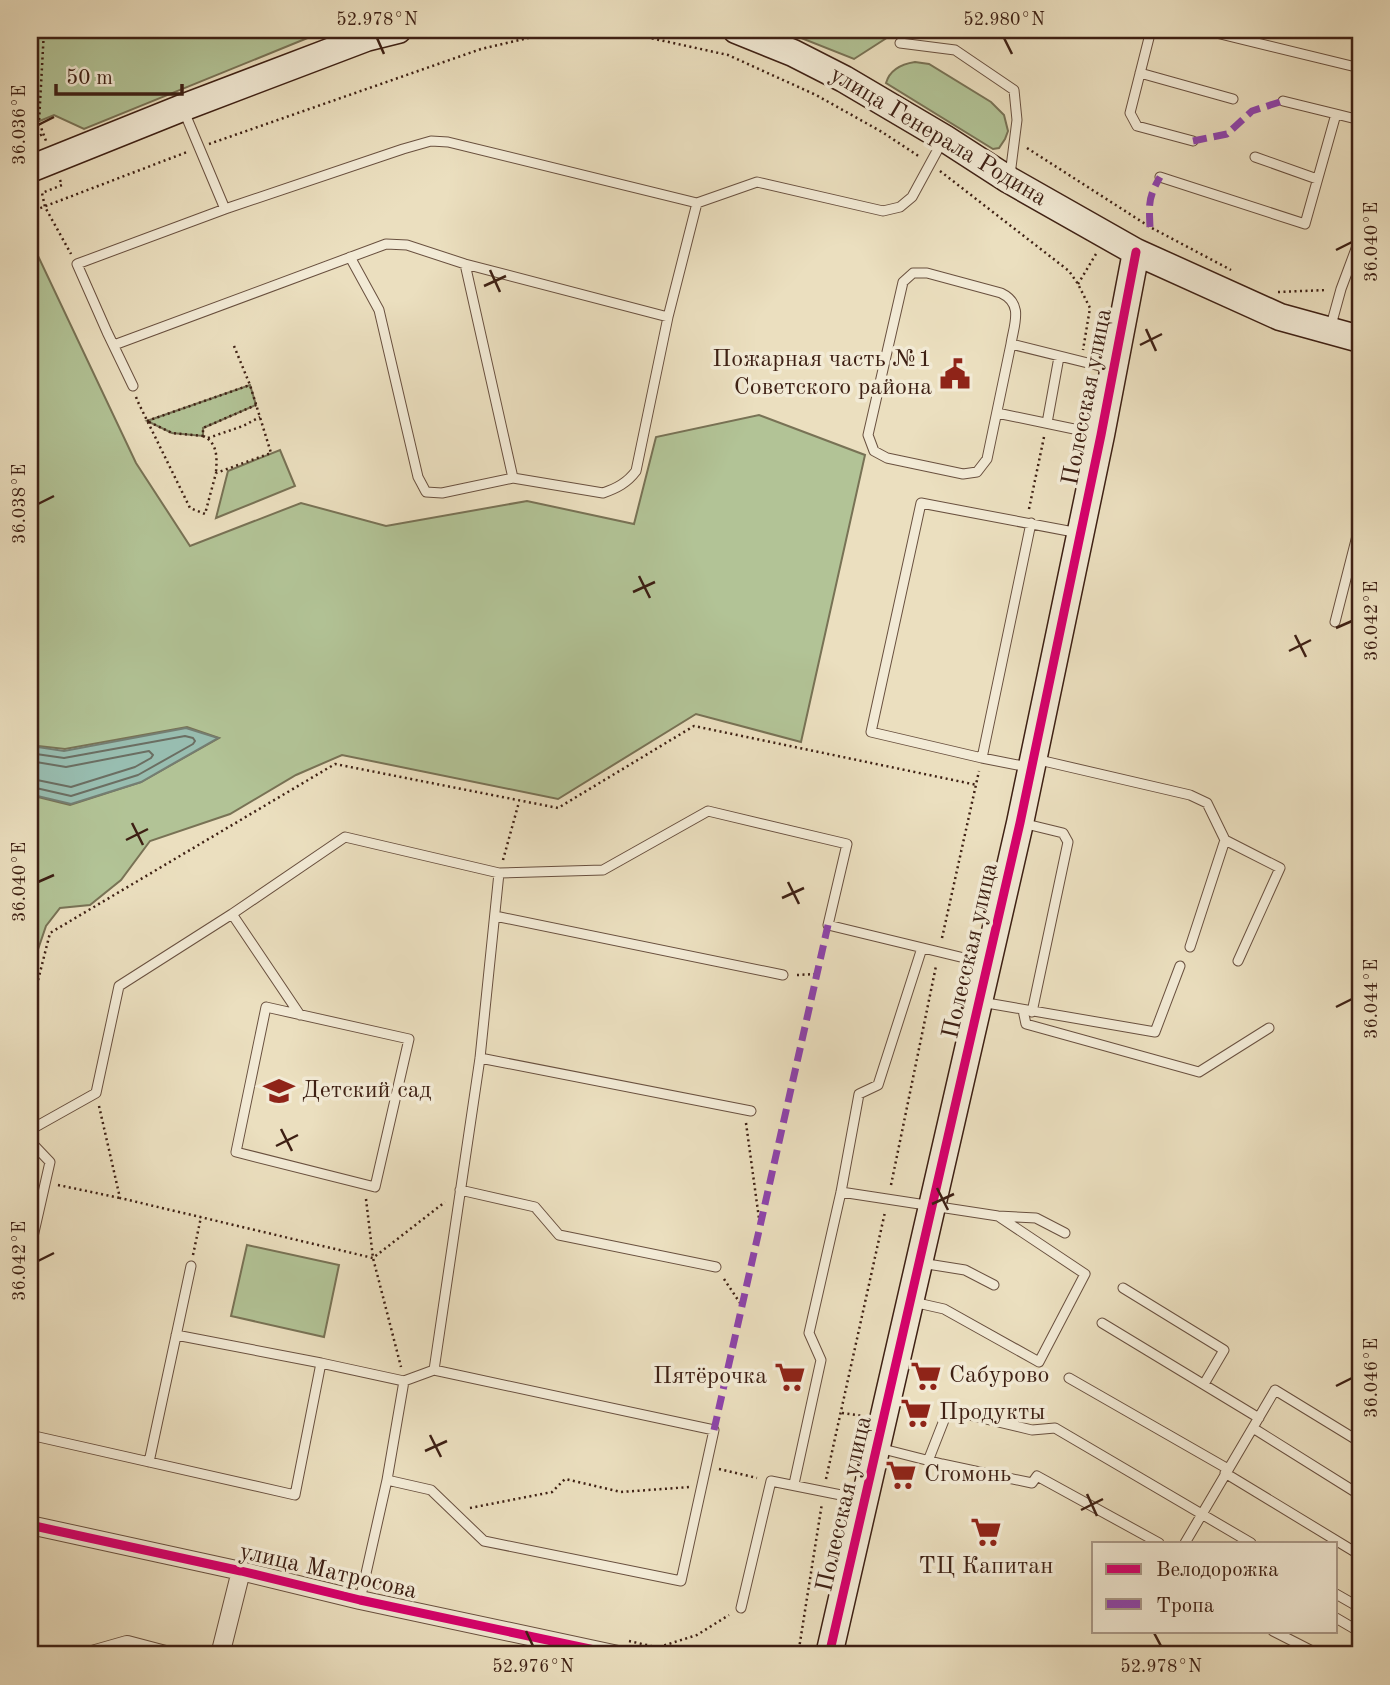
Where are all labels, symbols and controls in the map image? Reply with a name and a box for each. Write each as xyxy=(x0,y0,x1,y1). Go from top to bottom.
text: 52.978°N xyxy=(336,11,418,29)
text: 52.980°N xyxy=(963,11,1045,29)
scale bar xyxy=(56,52,182,96)
street label: улица Генерала Родина xyxy=(825,63,1051,211)
text: 50 m xyxy=(66,68,113,89)
text: 36.036°E xyxy=(11,85,29,165)
text: 36.040°E xyxy=(1363,202,1381,282)
street label: Полесская улица xyxy=(1059,307,1117,487)
place label: Пожарная часть №1 Советского района xyxy=(712,348,932,400)
public building icon: Пожарная часть №1 Советского района xyxy=(938,357,972,391)
text: 36.038°E xyxy=(11,464,29,544)
text: 36.042°E xyxy=(1363,581,1381,661)
text: 36.040°E xyxy=(11,842,29,922)
street label: Полесская улица xyxy=(939,861,1003,1041)
text: 36.044°E xyxy=(1363,959,1381,1039)
school or university icon: Детский сад xyxy=(262,1074,296,1108)
place label: Детский сад xyxy=(302,1079,432,1103)
text: 36.042°E xyxy=(11,1221,29,1301)
text: 36.046°E xyxy=(1363,1338,1381,1418)
supermarket icon: Сабурово xyxy=(909,1359,943,1393)
supermarket icon: Пятёрочка xyxy=(773,1360,807,1394)
place label: Сабурово xyxy=(949,1364,1049,1388)
place label: Пятёрочка xyxy=(653,1365,767,1389)
supermarket icon: Продукты xyxy=(899,1396,933,1430)
place label: Продукты xyxy=(939,1401,1045,1425)
street label: Полесская улица xyxy=(813,1414,877,1594)
supermarket icon: Сгомонь xyxy=(884,1458,918,1492)
place label: Сгомонь xyxy=(924,1463,1011,1487)
supermarket icon: ТЦ Капитан xyxy=(969,1515,1003,1549)
street label: улица Матросова xyxy=(237,1540,419,1604)
legend xyxy=(1092,1542,1338,1632)
place label: ТЦ Капитан xyxy=(919,1555,1053,1579)
text: Велодорожка xyxy=(1156,1560,1279,1581)
text: Тропа xyxy=(1156,1596,1214,1617)
text: 52.976°N xyxy=(492,1658,574,1676)
text: 52.978°N xyxy=(1120,1658,1202,1676)

